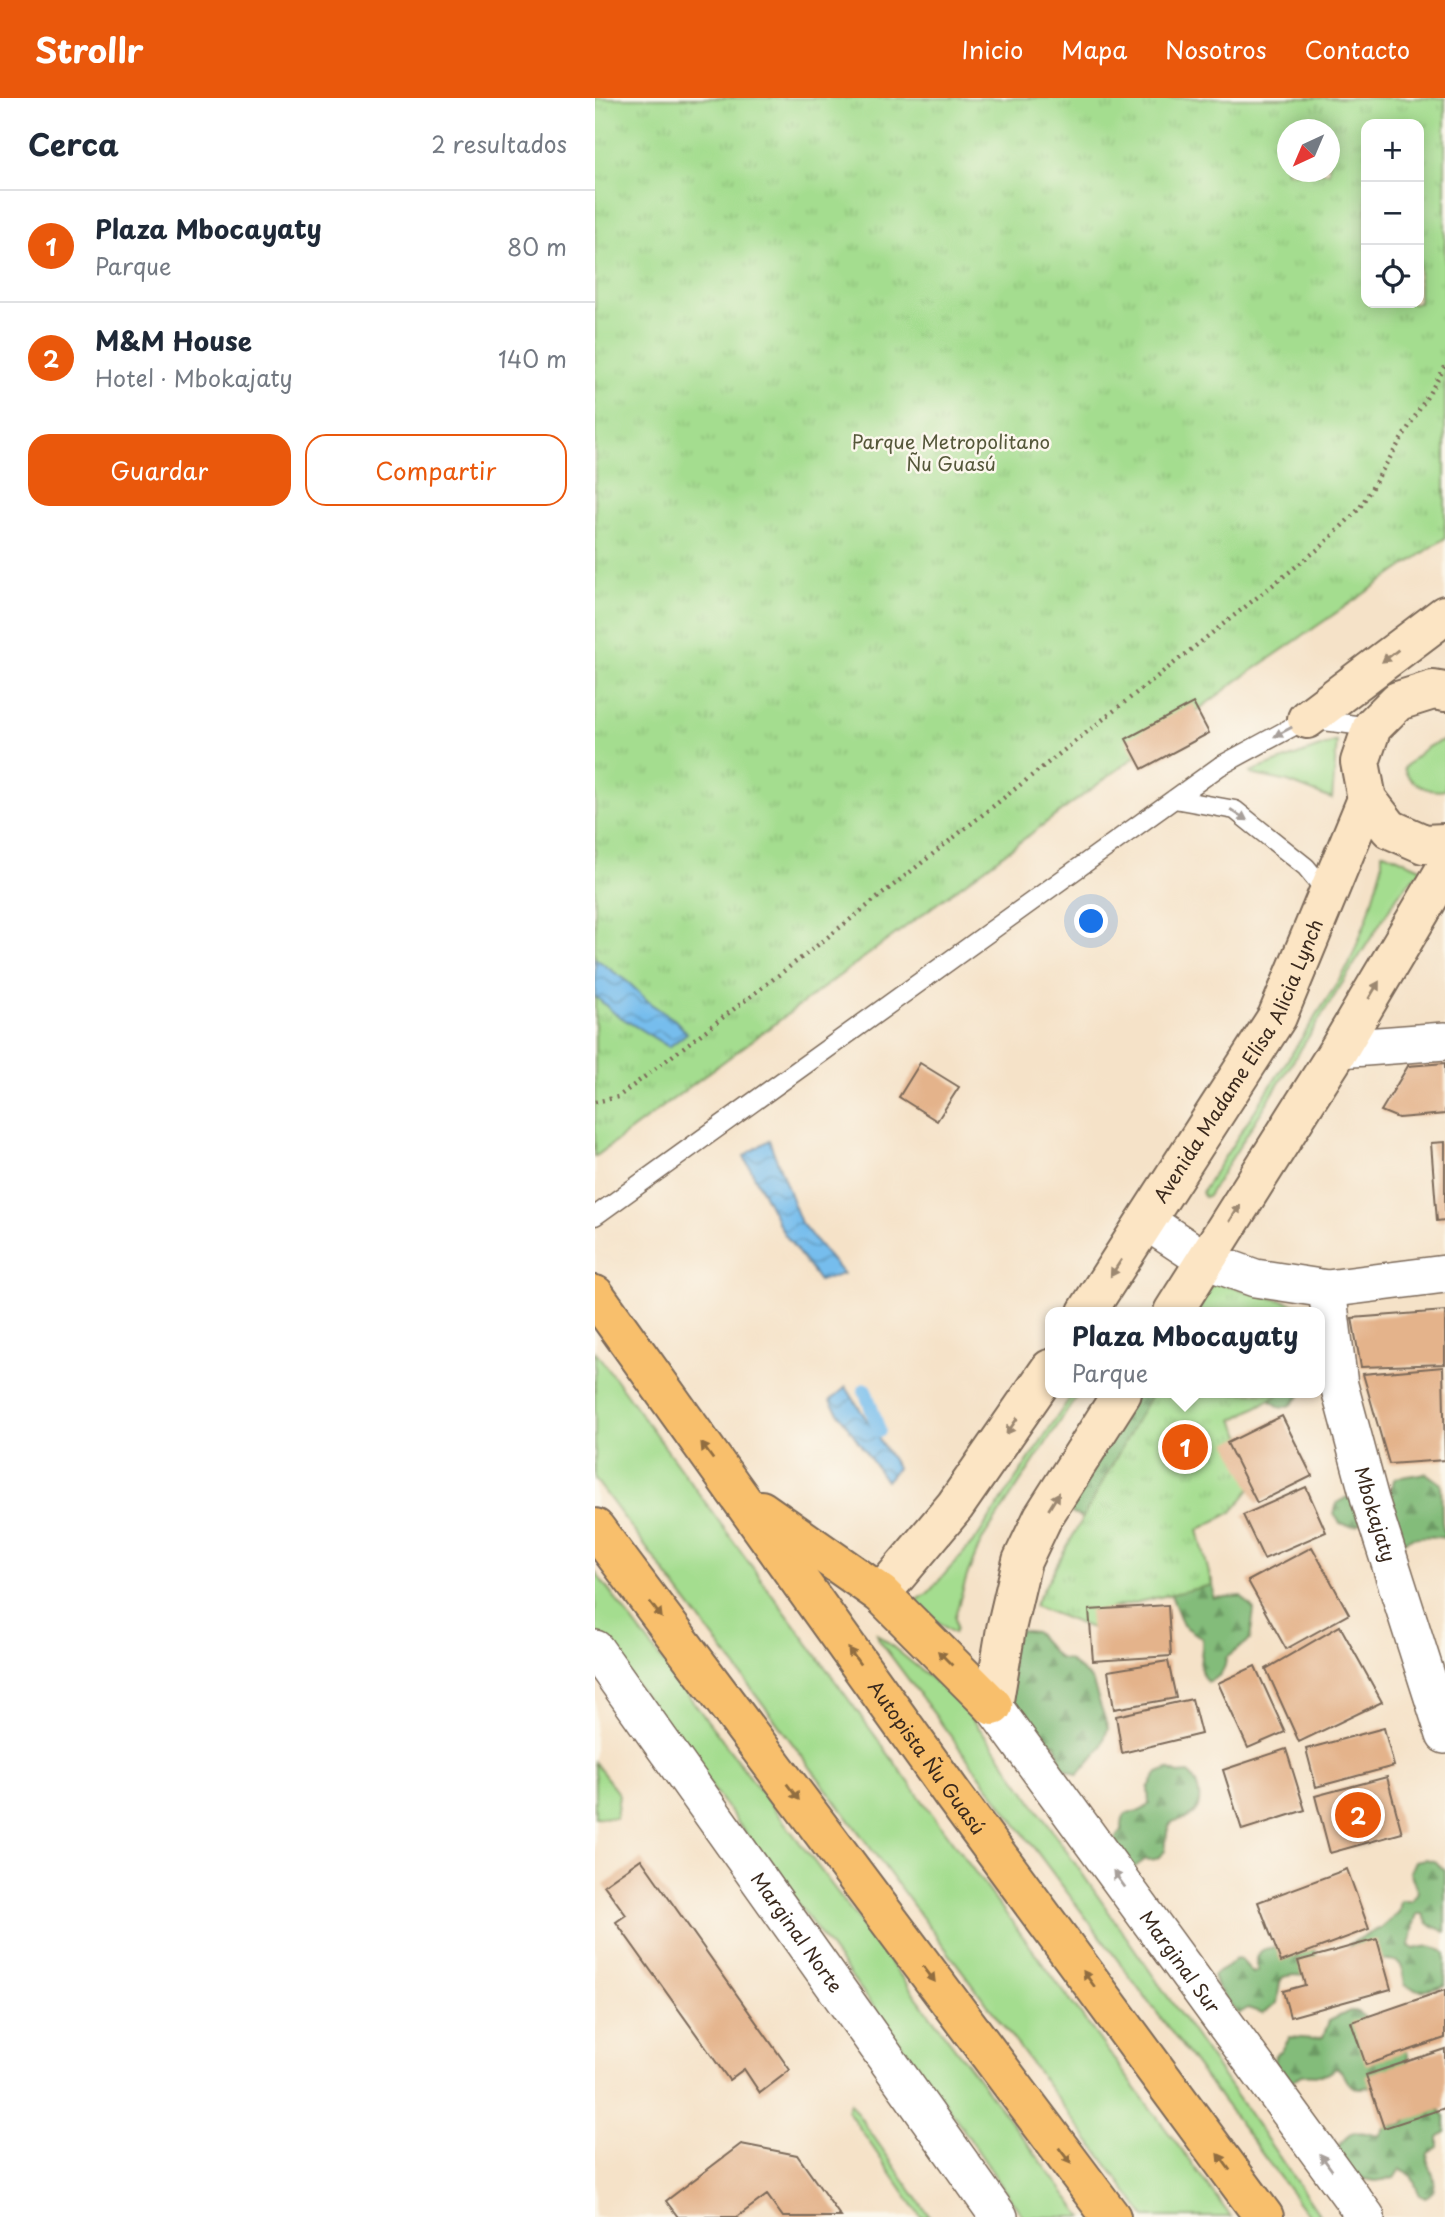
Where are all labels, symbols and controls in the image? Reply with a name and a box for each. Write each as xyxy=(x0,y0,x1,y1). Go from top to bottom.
text: Strollr xyxy=(35,24,144,74)
text: Inicio xyxy=(962,31,1023,67)
text: Mapa xyxy=(1061,31,1127,67)
text: Nosotros xyxy=(1165,31,1267,67)
text: Contacto xyxy=(1305,31,1410,67)
north arrow xyxy=(1277,119,1340,182)
map controls xyxy=(1361,119,1424,308)
button: + xyxy=(1361,119,1424,182)
text: Cerca xyxy=(28,121,119,166)
text: 2 resultados xyxy=(431,126,567,161)
button: − xyxy=(1361,182,1424,245)
text: Plaza Mbocayaty xyxy=(95,209,322,248)
text: 1 xyxy=(46,229,57,264)
text: 80 m xyxy=(507,229,567,264)
button: locate xyxy=(1361,245,1424,308)
text: Parque xyxy=(95,248,172,283)
text: M&M House xyxy=(95,321,252,360)
text: 2 xyxy=(43,341,59,376)
text: 140 m xyxy=(498,341,567,376)
text: Hotel · Mbokajaty xyxy=(95,360,293,395)
park label: Parque Metropolitano Ñu Guasú xyxy=(852,427,1050,477)
button: Guardar xyxy=(28,434,291,506)
button: Compartir xyxy=(305,434,567,506)
one-way arrow xyxy=(1382,648,1400,663)
one-way arrow xyxy=(1273,726,1293,737)
one-way arrow xyxy=(1229,808,1249,821)
your location xyxy=(1074,904,1108,938)
street label: Avenida Madame Elisa Alicia Lynch xyxy=(1146,914,1329,1208)
one-way arrow xyxy=(1368,980,1380,1000)
one-way arrow xyxy=(1229,1203,1242,1223)
one-way arrow xyxy=(1109,1259,1123,1277)
popup xyxy=(1045,1307,1325,1398)
text: Plaza Mbocayaty xyxy=(1072,1316,1298,1355)
text: Parque xyxy=(1072,1355,1148,1390)
one-way arrow xyxy=(1005,1417,1019,1435)
pin: 1 xyxy=(1162,1421,1208,1473)
one-way arrow xyxy=(700,1442,714,1460)
street label: Mbokajaty xyxy=(1349,1463,1404,1565)
one-way arrow xyxy=(1047,1491,1060,1510)
one-way arrow xyxy=(649,1601,663,1619)
one-way arrow xyxy=(847,1647,861,1665)
one-way arrow xyxy=(937,1651,954,1667)
street label: Autopista Ñu Guasú xyxy=(862,1674,993,1840)
one-way arrow xyxy=(785,1783,799,1801)
pin: 2 xyxy=(1335,1789,1381,1841)
street label: Marginal Norte xyxy=(745,1866,850,1998)
one-way arrow xyxy=(1113,1870,1127,1888)
street label: Marginal Sur xyxy=(1134,1904,1228,2019)
one-way arrow xyxy=(922,1965,936,1983)
one-way arrow xyxy=(1082,1970,1096,1988)
one-way arrow xyxy=(1058,2147,1072,2165)
one-way arrow xyxy=(1217,2153,1231,2171)
one-way arrow xyxy=(1319,2153,1333,2171)

